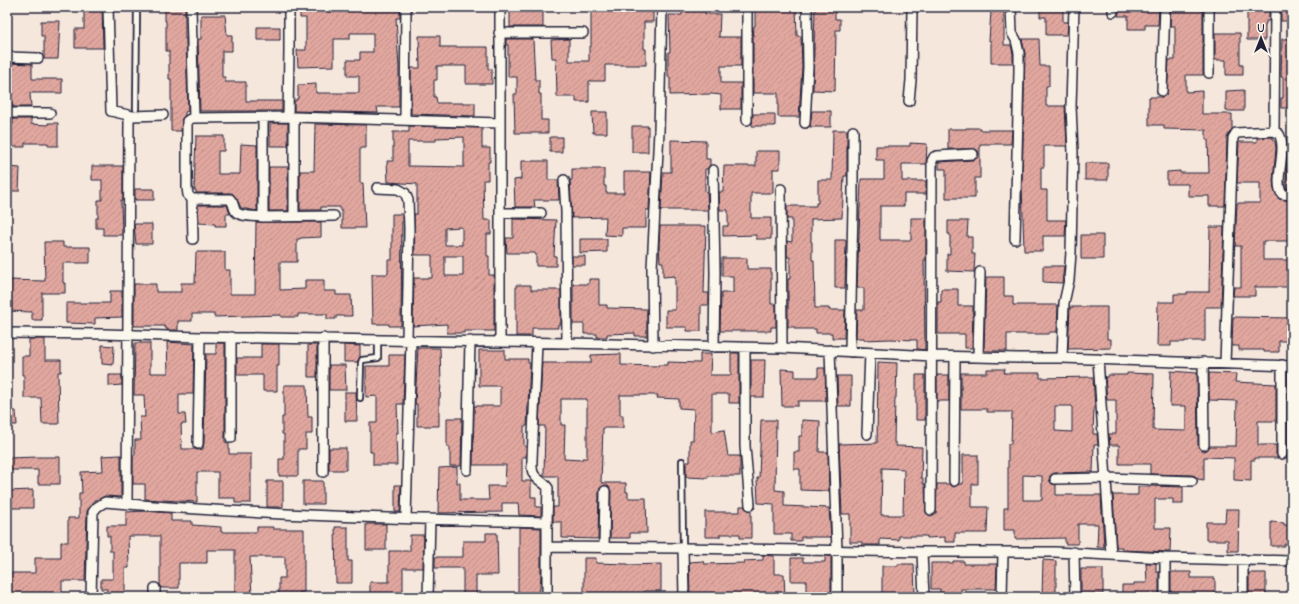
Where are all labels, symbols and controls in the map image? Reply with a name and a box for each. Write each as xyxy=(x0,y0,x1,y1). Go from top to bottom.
north arrow xyxy=(1241,18,1281,58)
text: U xyxy=(1257,22,1265,35)

